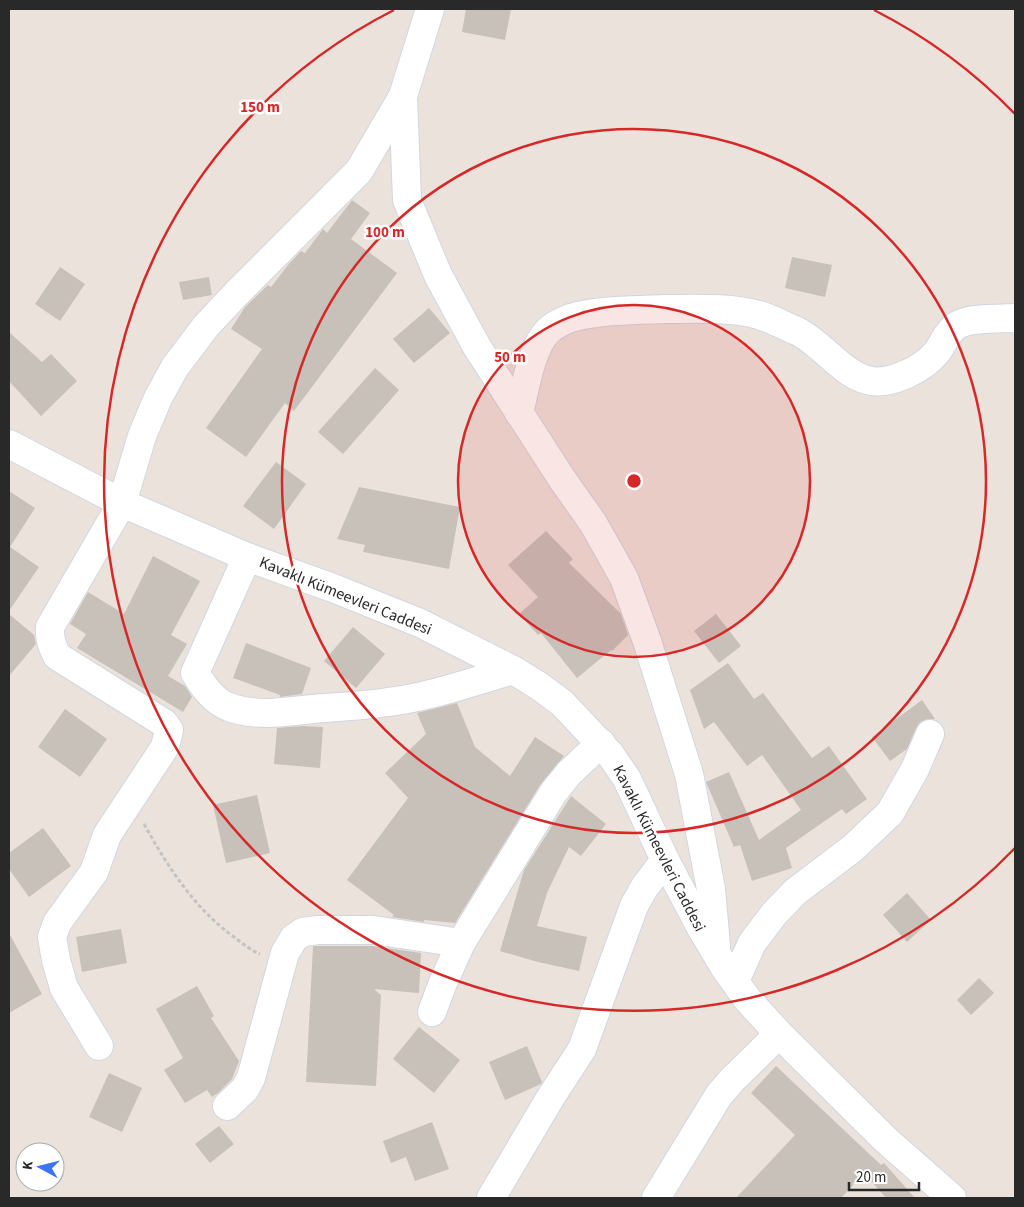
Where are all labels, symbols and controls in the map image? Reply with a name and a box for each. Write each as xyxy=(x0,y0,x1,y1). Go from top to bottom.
text: 150 m xyxy=(240,97,280,118)
text: 100 m xyxy=(365,222,405,243)
text: 50 m xyxy=(494,347,526,368)
centre of rings xyxy=(625,472,643,490)
street label: Kavaklı Kümeevleri Caddesi xyxy=(256,551,435,641)
street label: Kavaklı Kümeevleri Caddesi xyxy=(607,761,711,936)
north arrow xyxy=(15,1142,65,1192)
text: K xyxy=(18,1160,39,1171)
scale bar xyxy=(849,1160,919,1192)
text: 20 m xyxy=(856,1167,886,1188)

